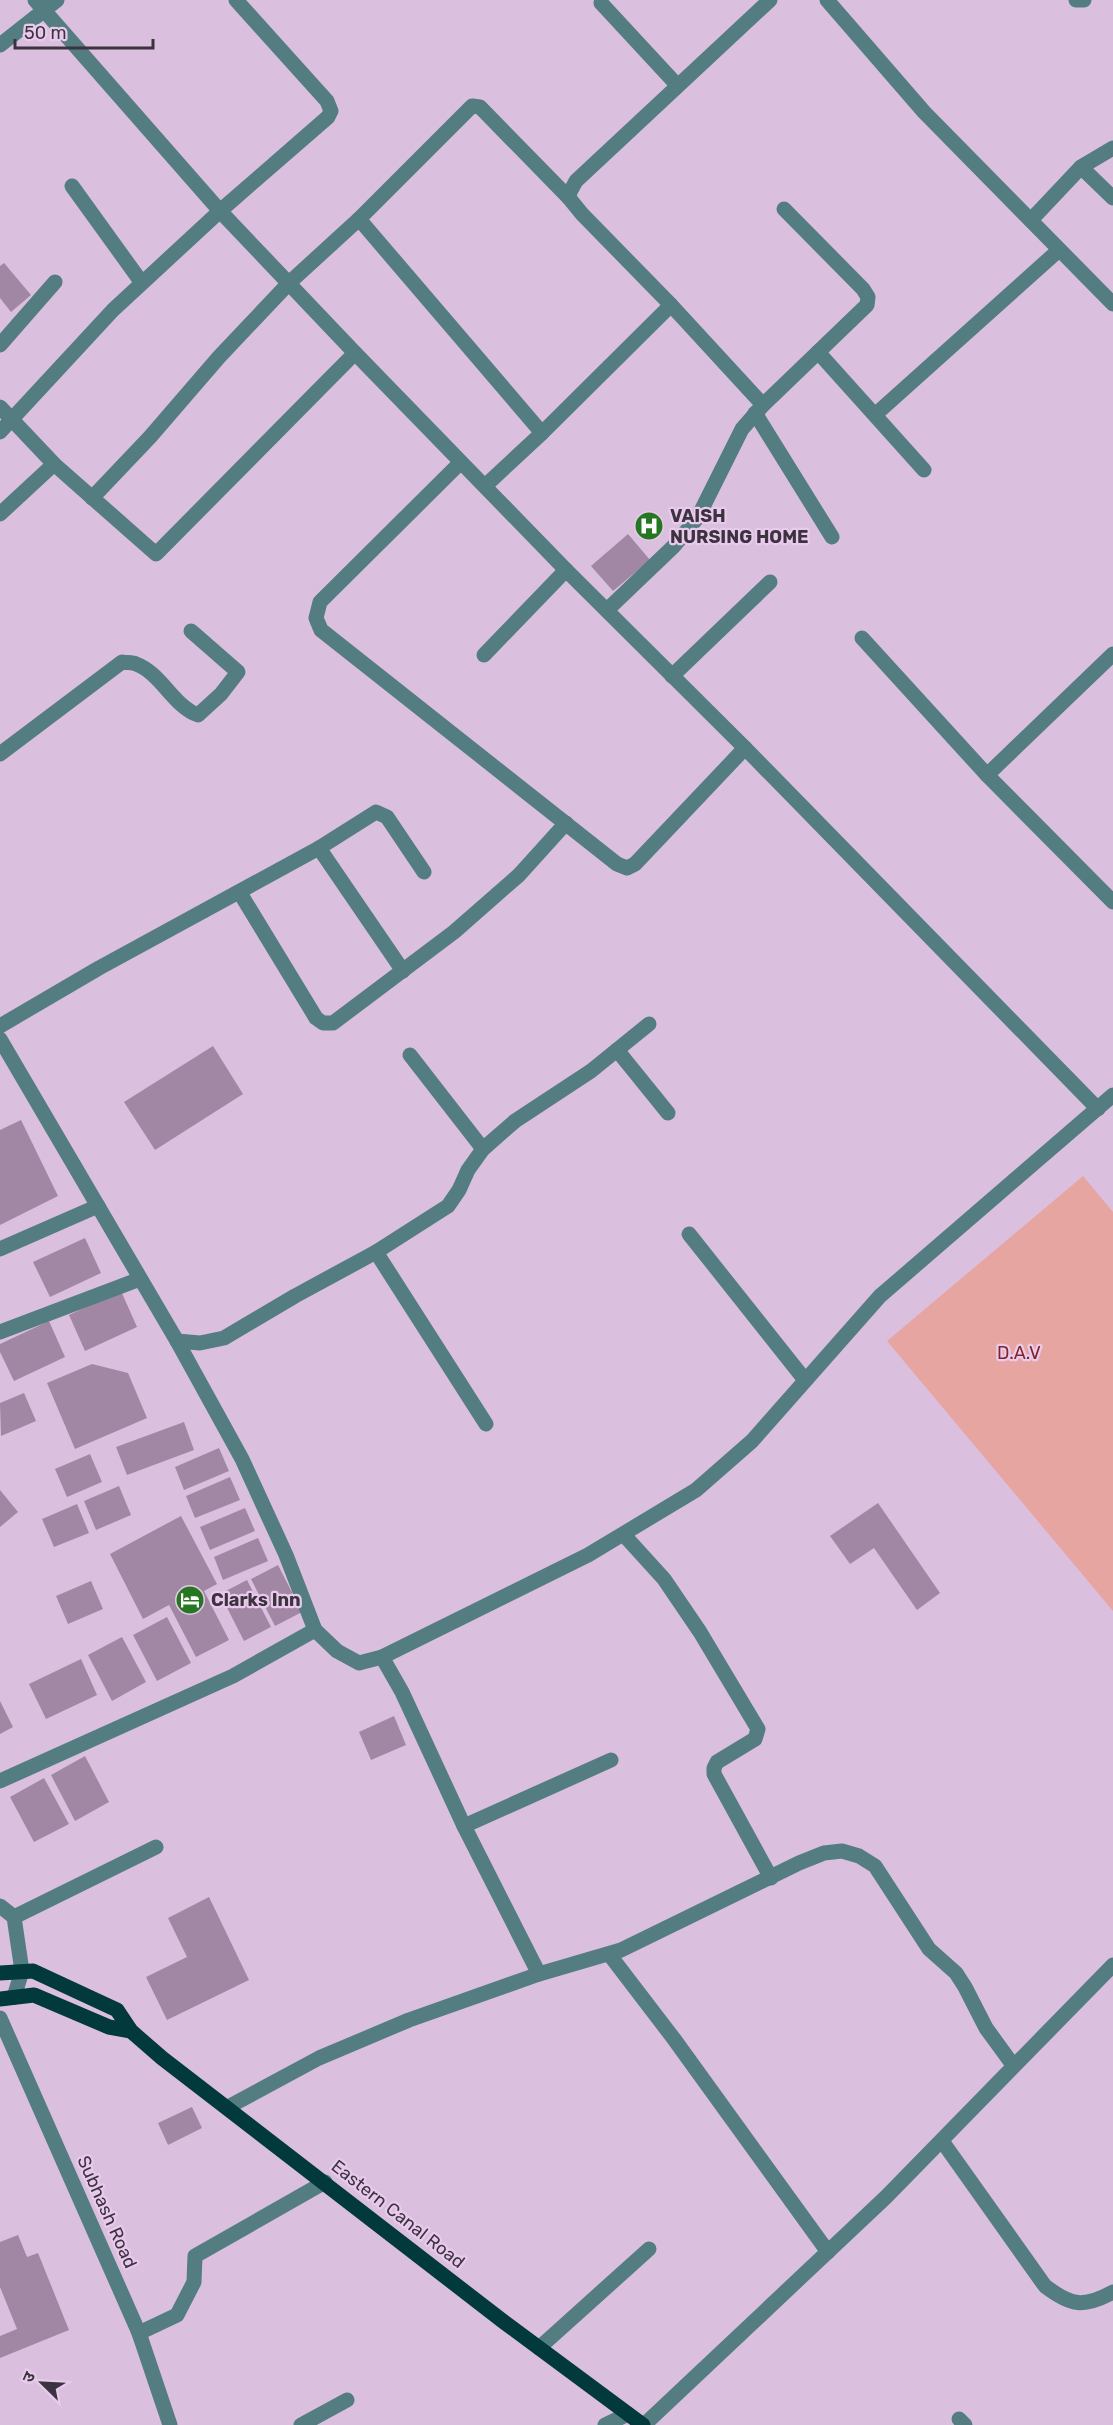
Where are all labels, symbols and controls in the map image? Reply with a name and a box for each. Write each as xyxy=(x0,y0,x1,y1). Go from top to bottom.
scale bar xyxy=(15,12,153,50)
text: 50 m xyxy=(24,22,67,44)
place label: VAISH NURSING HOME xyxy=(670,505,809,548)
hospital icon: VAISH NURSING HOME xyxy=(633,510,665,542)
park label: D.A.V xyxy=(997,1342,1041,1364)
hotel icon: Clarks Inn xyxy=(174,1584,206,1616)
place label: Clarks Inn xyxy=(211,1589,301,1611)
street label: Subhash Road xyxy=(72,2152,142,2272)
street label: Eastern Canal Road xyxy=(327,2155,469,2273)
north arrow xyxy=(12,2353,72,2413)
text: उ xyxy=(18,2368,40,2385)

